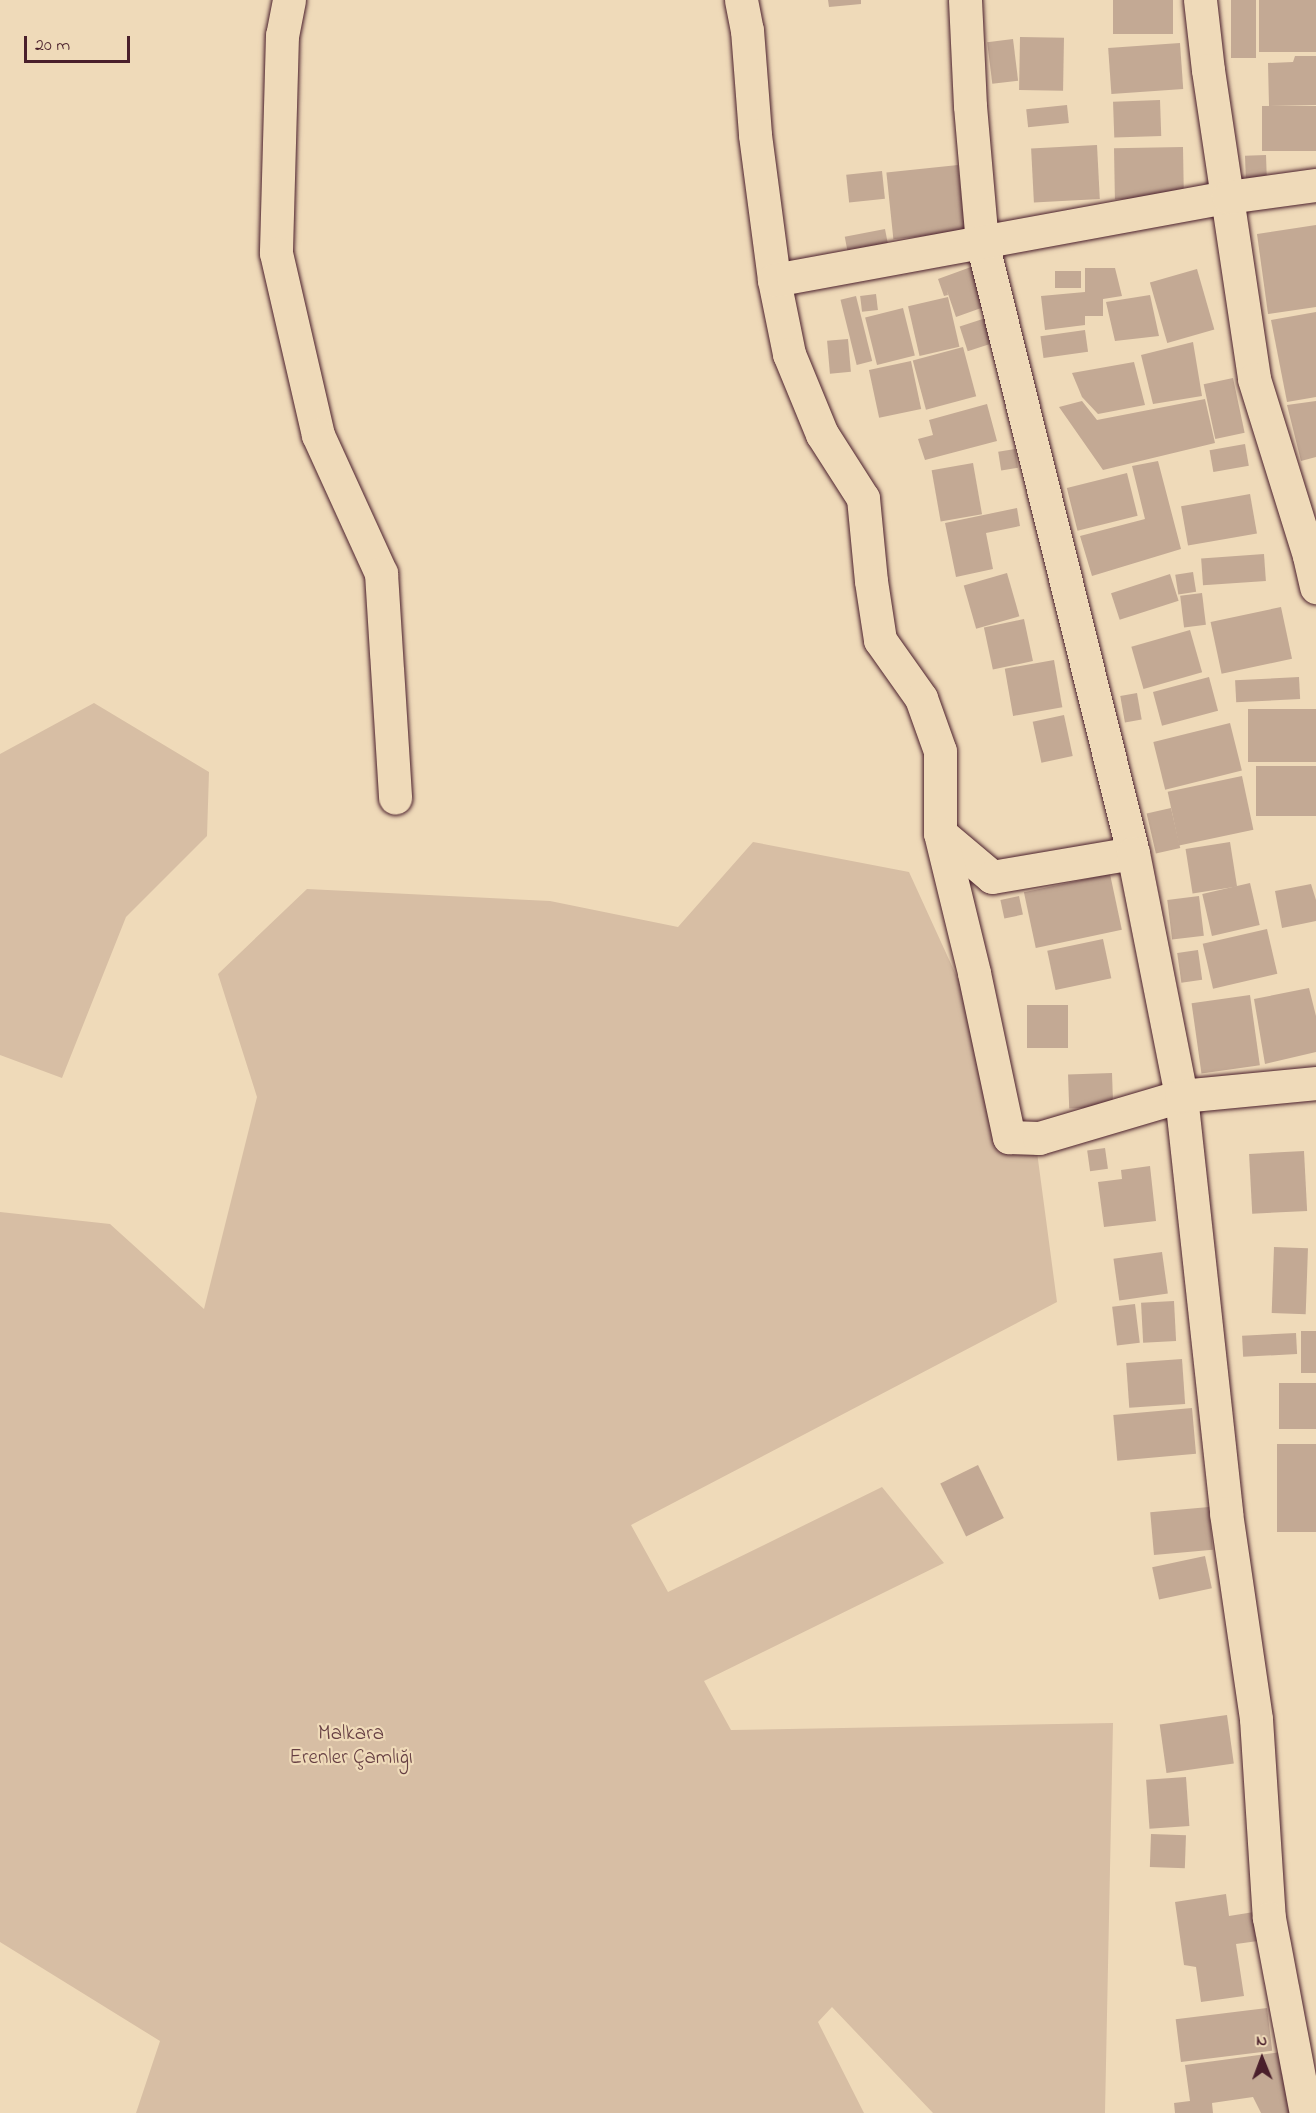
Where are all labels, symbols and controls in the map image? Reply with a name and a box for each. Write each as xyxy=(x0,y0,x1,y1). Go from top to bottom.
scale bar xyxy=(27,24,134,62)
text: 20 m xyxy=(35,33,70,59)
park label: Malkara Erenler Çamlığı xyxy=(289,1721,413,1771)
north arrow xyxy=(1232,2029,1292,2089)
text: N xyxy=(1256,2029,1267,2053)

